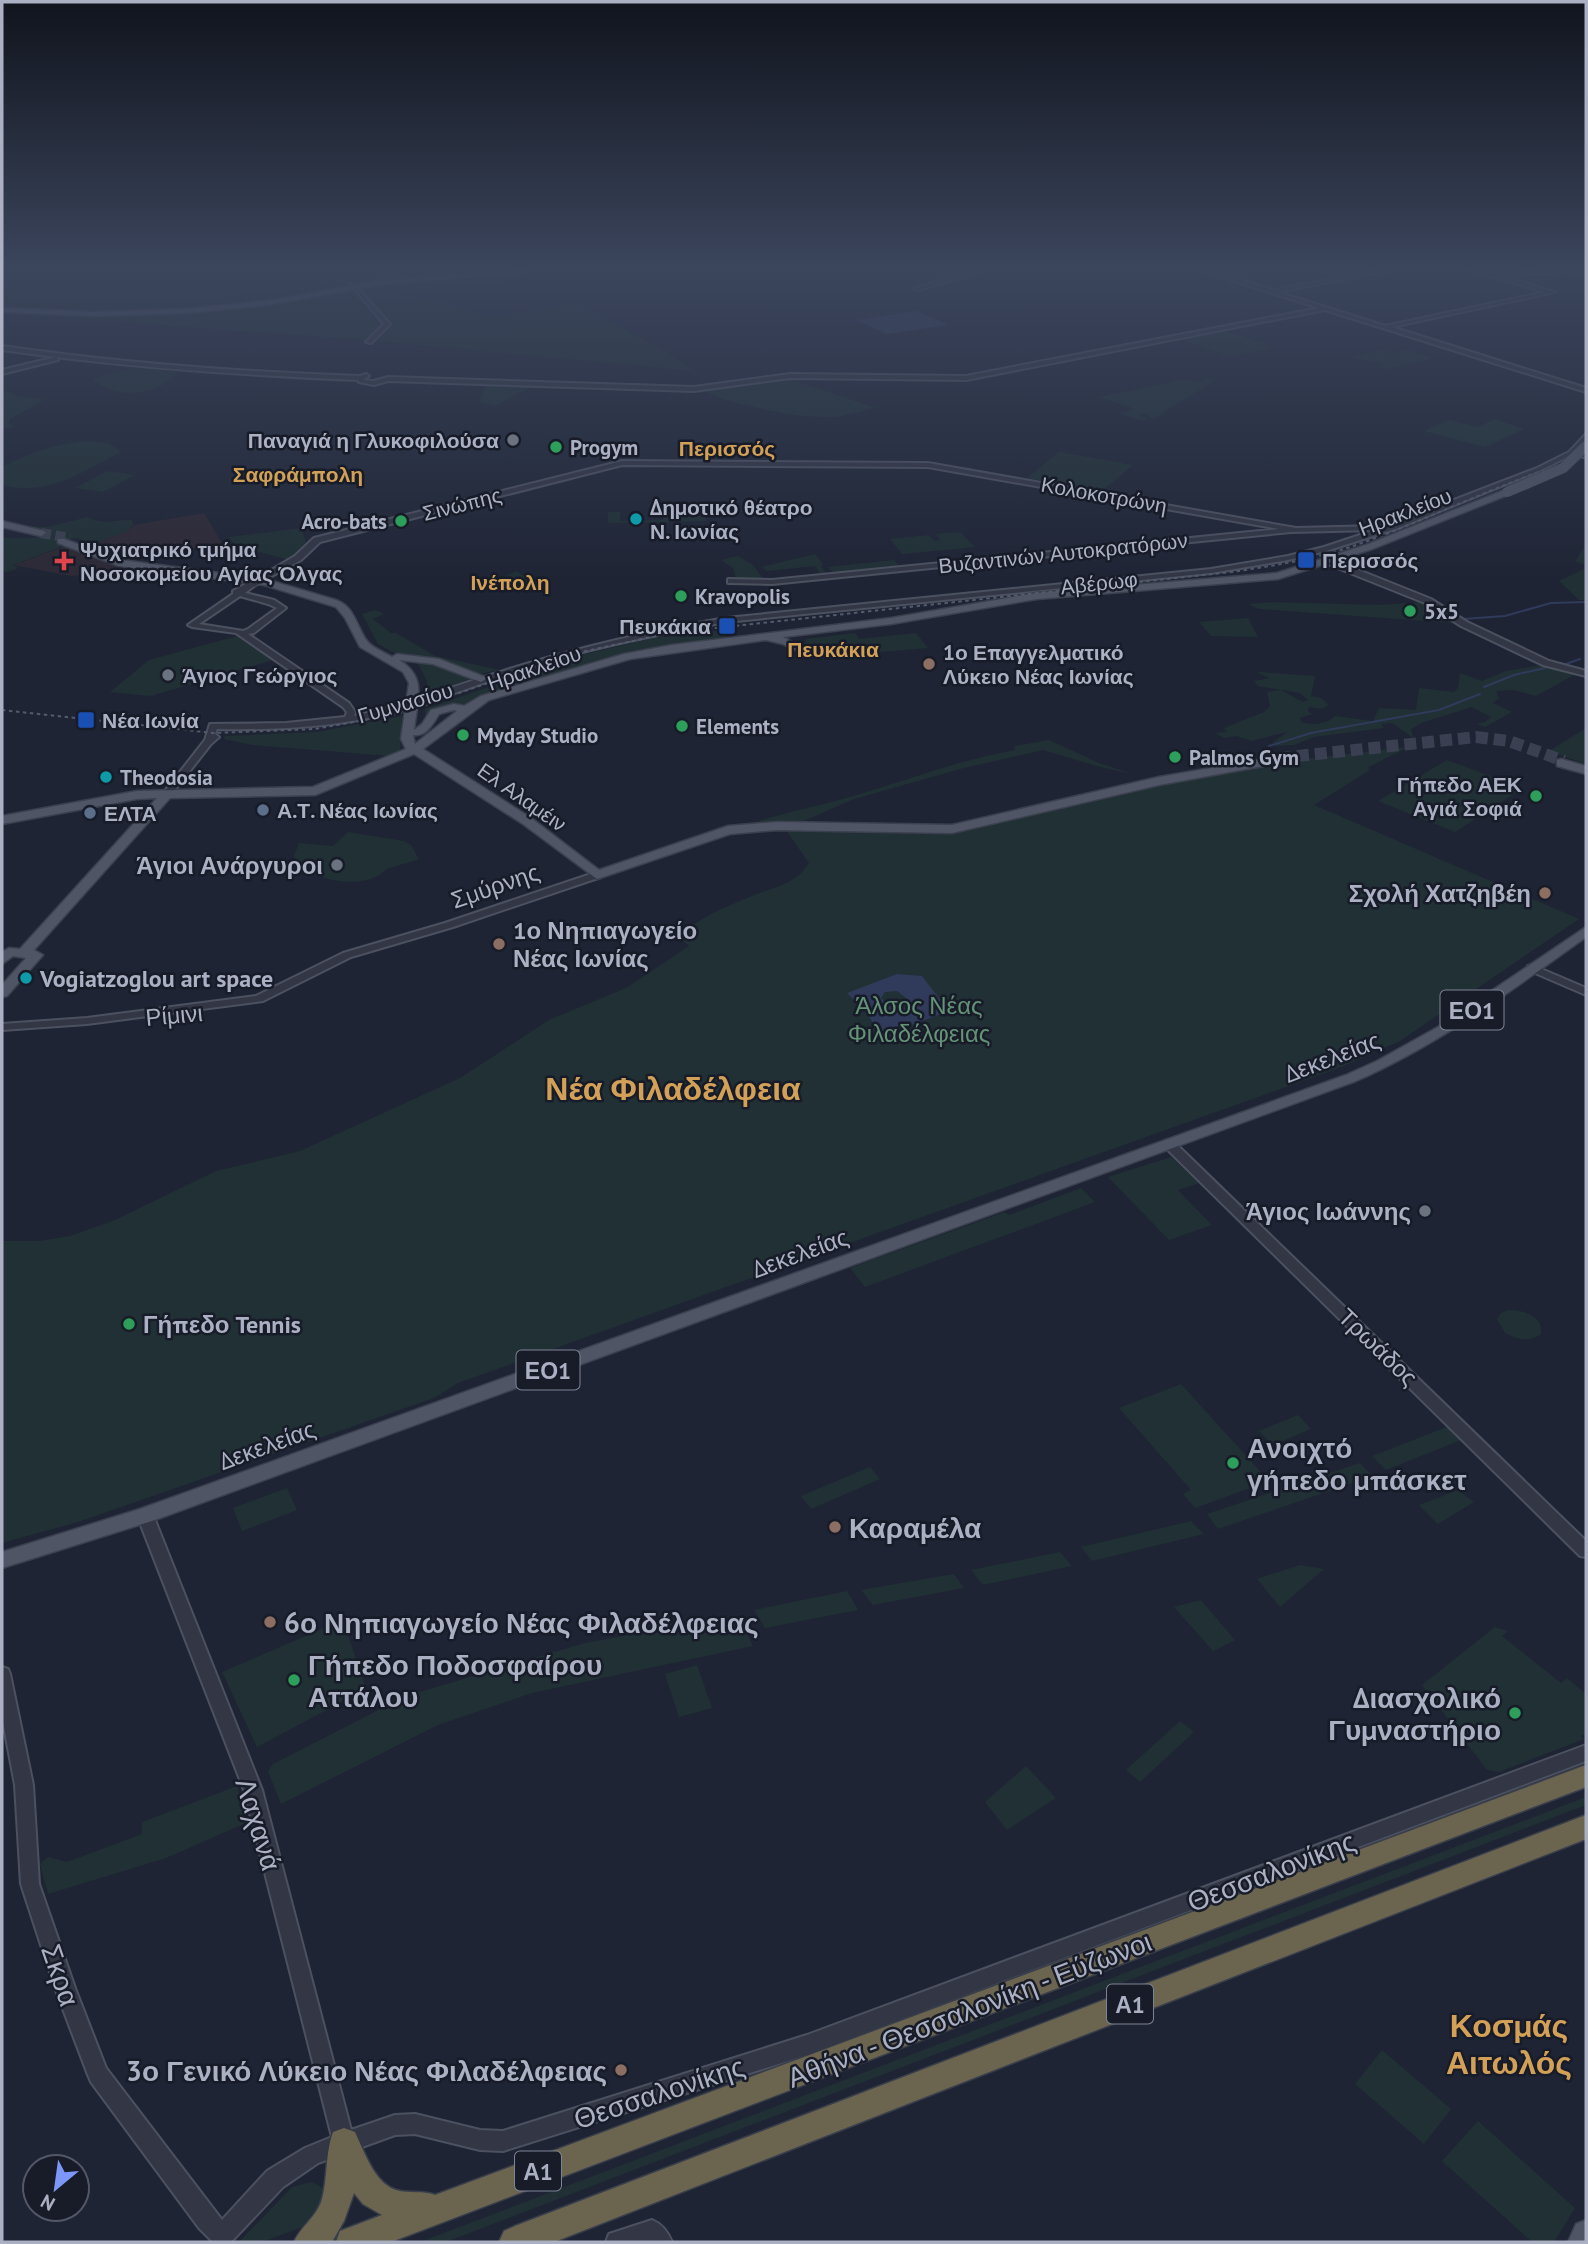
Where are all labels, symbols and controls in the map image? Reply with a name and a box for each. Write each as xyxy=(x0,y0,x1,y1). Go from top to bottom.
place label: Παναγιά η Γλυκοφιλούσα xyxy=(248,427,499,454)
marker: Παναγιά η Γλυκοφιλούσα xyxy=(505,432,521,448)
place label: Progym xyxy=(570,434,638,461)
district label: Περισσός xyxy=(679,435,775,462)
marker: Progym xyxy=(548,439,564,455)
district label: Σαφράμπολη xyxy=(233,461,363,488)
street label: Κολοκοτρώνη xyxy=(1039,471,1169,519)
street label: Σινώπης xyxy=(420,481,504,527)
street label: Ηρακλείου xyxy=(1355,482,1455,542)
place label: Δημοτικό θέατρο Ν. Ιωνίας xyxy=(650,494,813,545)
place label: Acro-bats xyxy=(302,508,387,535)
marker: Δημοτικό θέατρο Ν. Ιωνίας xyxy=(628,511,644,527)
marker: Acro-bats xyxy=(393,513,409,529)
street label: Βυζαντινών Αυτοκρατόρων xyxy=(937,526,1189,580)
place label: Ψυχιατρικό τμήμα Νοσοκομείου Αγίας Όλγας xyxy=(80,536,343,587)
place label: Περισσός xyxy=(1322,547,1419,574)
marker: Περισσός xyxy=(1296,550,1316,570)
marker: Ψυχιατρικό τμήμα Νοσοκομείου Αγίας Όλγας xyxy=(54,551,74,571)
street label: Αβέρωφ xyxy=(1059,566,1139,600)
district label: Ινέπολη xyxy=(471,569,549,596)
place label: Kravopolis xyxy=(695,583,790,610)
marker: Kravopolis xyxy=(673,588,689,604)
place label: 5x5 xyxy=(1424,598,1459,625)
marker: 5x5 xyxy=(1402,603,1418,619)
place label: Πευκάκια xyxy=(619,613,711,640)
marker: Πευκάκια xyxy=(717,616,737,636)
district label: Πευκάκια xyxy=(787,636,879,663)
street label: Ηρακλείου xyxy=(484,639,584,697)
place label: 1ο Επαγγελματικό Λύκειο Νέας Ιωνίας xyxy=(943,639,1134,690)
marker: 1ο Επαγγελματικό Λύκειο Νέας Ιωνίας xyxy=(921,656,937,672)
place label: Άγιος Γεώργιος xyxy=(182,662,338,689)
marker: Άγιος Γεώργιος xyxy=(160,667,176,683)
street label: Γυμνασίου xyxy=(354,677,456,729)
place label: Νέα Ιωνία xyxy=(102,707,199,734)
marker: Νέα Ιωνία xyxy=(76,710,96,730)
place label: Elements xyxy=(696,713,779,740)
marker: Elements xyxy=(674,718,690,734)
place label: Myday Studio xyxy=(477,722,598,749)
marker: Myday Studio xyxy=(455,727,471,743)
place label: Palmos Gym xyxy=(1189,744,1299,771)
marker: Palmos Gym xyxy=(1167,749,1183,765)
street label: Ελ Αλαμέιν xyxy=(472,757,572,837)
place label: Theodosia xyxy=(120,764,213,791)
marker: Theodosia xyxy=(98,769,114,785)
place label: Γήπεδο ΑΕΚ Αγιά Σοφιά xyxy=(1397,771,1522,822)
marker: Γήπεδο ΑΕΚ Αγιά Σοφιά xyxy=(1528,788,1544,804)
place label: Α.Τ. Νέας Ιωνίας xyxy=(277,797,438,824)
place label: ΕΛΤΑ xyxy=(104,800,157,827)
marker: Α.Τ. Νέας Ιωνίας xyxy=(255,802,271,818)
marker: ΕΛΤΑ xyxy=(82,805,98,821)
place label: Άγιοι Ανάργυροι xyxy=(136,850,323,881)
street label: Σμύρνης xyxy=(447,856,543,916)
marker: Άγιοι Ανάργυροι xyxy=(329,857,345,873)
place label: Σχολή Χατζηβέη xyxy=(1349,878,1531,909)
marker: Σχολή Χατζηβέη xyxy=(1537,885,1553,901)
place label: 1ο Νηπιαγωγείο Νέας Ιωνίας xyxy=(513,915,697,974)
marker: 1ο Νηπιαγωγείο Νέας Ιωνίας xyxy=(491,936,507,952)
place label: Vogiatzoglou art space xyxy=(39,963,273,994)
marker: Vogiatzoglou art space xyxy=(18,970,34,986)
park label: Άλσος Νέας Φιλαδέλφειας xyxy=(848,990,990,1049)
road number: ΕΟ1 xyxy=(1440,990,1504,1030)
street label: Ρίμινι xyxy=(144,997,204,1033)
street label: Δεκελείας xyxy=(1280,1025,1384,1089)
district label: Νέα Φιλαδέλφεια xyxy=(545,1067,801,1109)
place label: Άγιος Ιωάννης xyxy=(1246,1196,1411,1227)
marker: Άγιος Ιωάννης xyxy=(1417,1203,1433,1219)
street label: Δεκελείας xyxy=(747,1221,853,1285)
street label: Τρωάδος xyxy=(1332,1301,1424,1393)
place label: Γήπεδο Tennis xyxy=(143,1309,301,1340)
marker: Γήπεδο Tennis xyxy=(121,1316,137,1332)
road number: ΕΟ1 xyxy=(516,1350,580,1390)
street label: Δεκελείας xyxy=(214,1413,320,1477)
place label: Ανοιχτό γήπεδο μπάσκετ xyxy=(1247,1429,1467,1498)
marker: Ανοιχτό γήπεδο μπάσκετ xyxy=(1225,1455,1241,1471)
place label: Καραμέλα xyxy=(849,1509,981,1546)
marker: Καραμέλα xyxy=(827,1519,843,1535)
place label: 6ο Νηπιαγωγείο Νέας Φιλαδέλφειας xyxy=(284,1604,759,1641)
marker: 6ο Νηπιαγωγείο Νέας Φιλαδέλφειας xyxy=(262,1614,278,1630)
place label: Γήπεδο Ποδοσφαίρου Αττάλου xyxy=(308,1646,602,1715)
marker: Γήπεδο Ποδοσφαίρου Αττάλου xyxy=(286,1672,302,1688)
place label: Διασχολικό Γυμναστήριο xyxy=(1328,1679,1501,1748)
marker: Διασχολικό Γυμναστήριο xyxy=(1507,1705,1523,1721)
street label: Λαχανά xyxy=(227,1773,291,1875)
street label: Θεσσαλονίκης xyxy=(1182,1822,1360,1920)
street label: Αθήνα - Θεσσαλονίκη - Εύζωνοι xyxy=(782,1922,1156,2096)
street label: Σκρα xyxy=(33,1939,89,2011)
road number: Α1 xyxy=(1107,1984,1153,2024)
district label: Κοσμάς Αιτωλός xyxy=(1446,2004,1572,2083)
street label: Θεσσαλονίκης xyxy=(569,2047,749,2137)
place label: 3ο Γενικό Λύκειο Νέας Φιλαδέλφειας xyxy=(126,2052,607,2089)
marker: 3ο Γενικό Λύκειο Νέας Φιλαδέλφειας xyxy=(613,2062,629,2078)
road number: Α1 xyxy=(515,2152,561,2190)
north arrow xyxy=(21,2153,91,2223)
text: N xyxy=(36,2189,59,2216)

